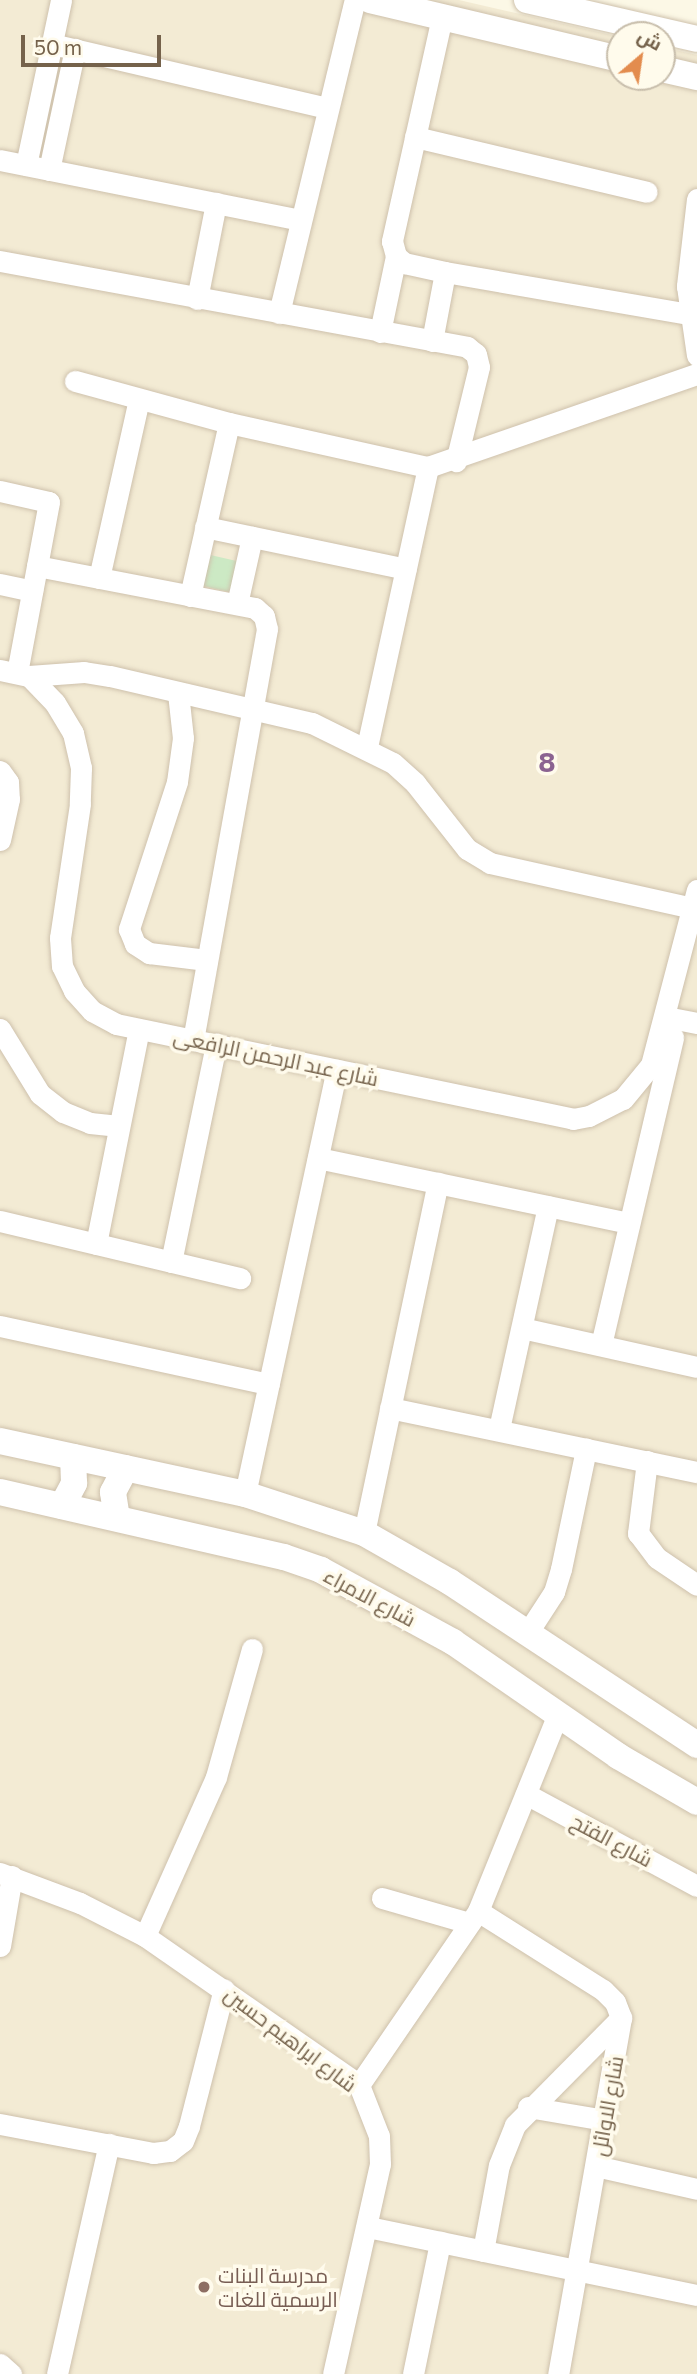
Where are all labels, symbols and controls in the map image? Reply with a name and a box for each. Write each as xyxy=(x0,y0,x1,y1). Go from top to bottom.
scale bar xyxy=(24,21,164,65)
north arrow xyxy=(606,21,676,91)
text: ش xyxy=(634,23,667,55)
text: 50 m xyxy=(34,34,82,59)
district label: 8 xyxy=(538,744,556,778)
street label: شارع عبد الرحمن الرافعى xyxy=(171,1023,381,1091)
street label: شارع الامراء xyxy=(320,1562,420,1632)
street label: شارع الفتح xyxy=(567,1808,657,1872)
street label: شارع ابراهيم حسين xyxy=(220,1981,362,2097)
street label: شارع الاوائل xyxy=(586,2054,628,2158)
place label: مدرسة البنات الرسمية للغات xyxy=(218,2262,338,2312)
marker: مدرسة البنات الرسمية للغات xyxy=(196,2279,212,2295)

